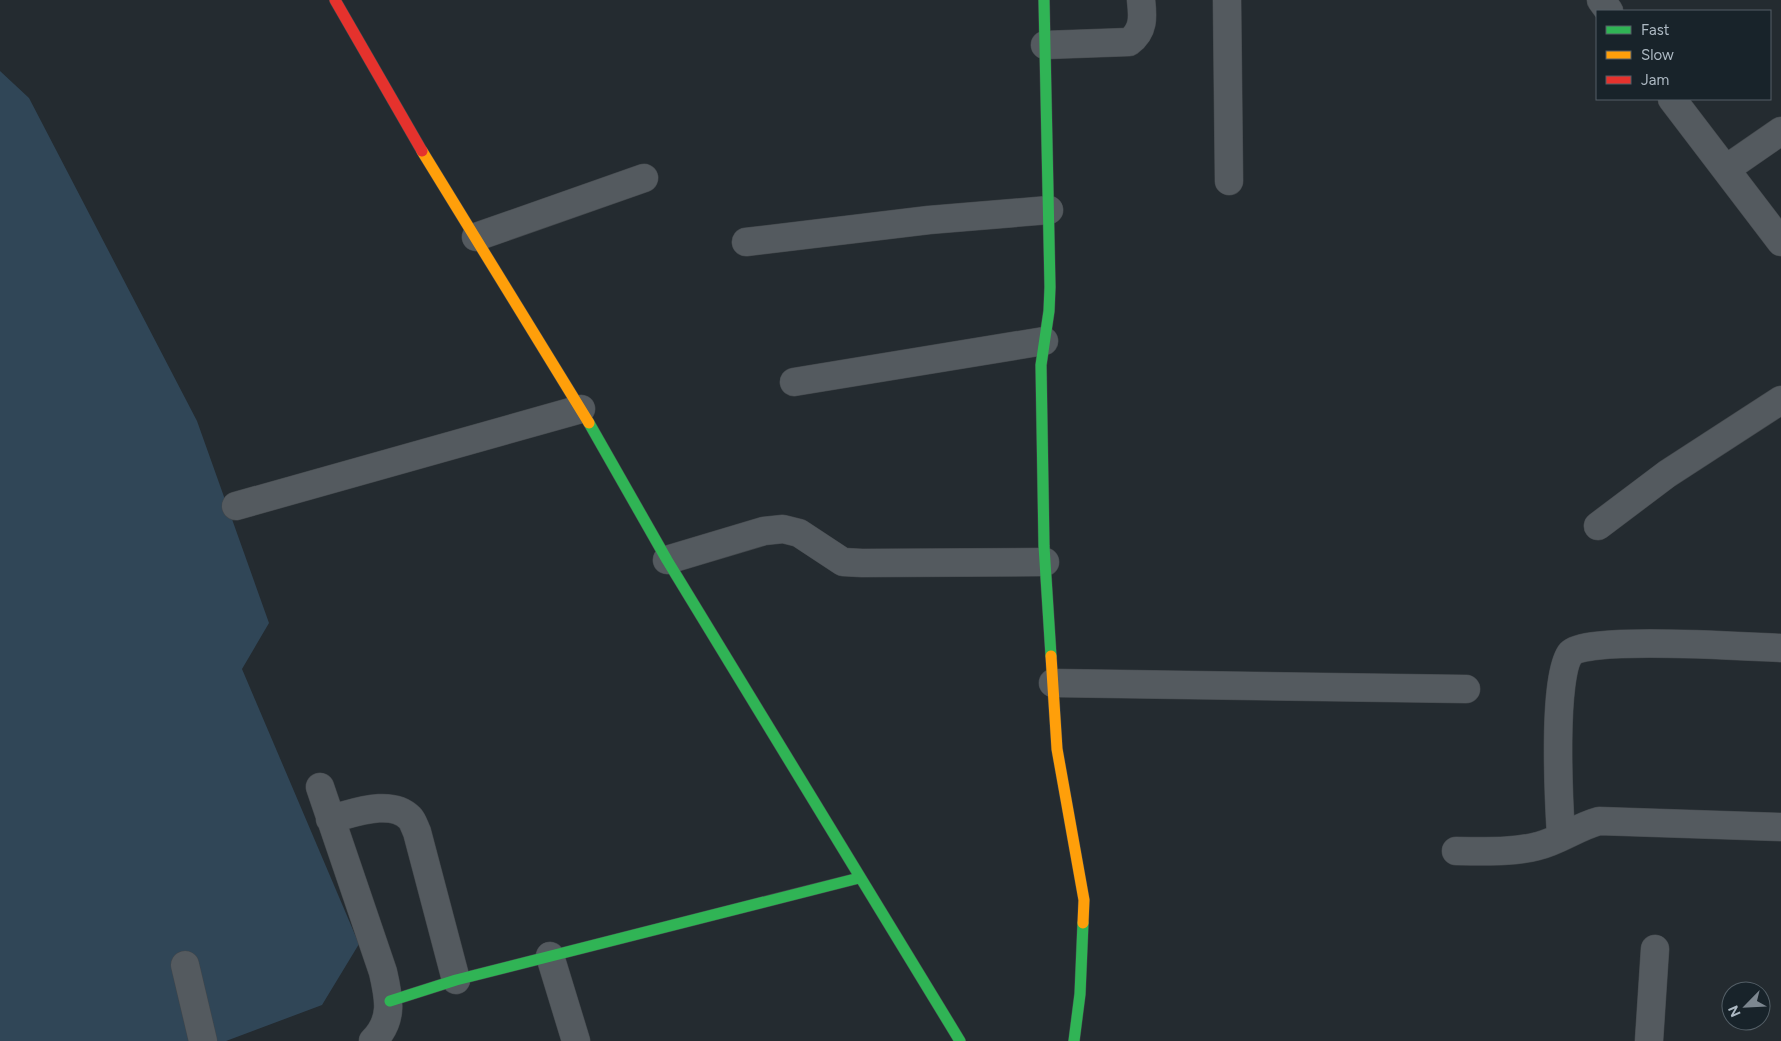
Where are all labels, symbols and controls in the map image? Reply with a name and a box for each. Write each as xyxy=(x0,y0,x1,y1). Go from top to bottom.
legend xyxy=(1596,10,1771,100)
text: Fast xyxy=(1641,21,1670,39)
text: Slow xyxy=(1641,46,1674,64)
text: Jam xyxy=(1641,71,1669,89)
north arrow xyxy=(1721,981,1771,1031)
text: N xyxy=(1725,1003,1745,1019)

